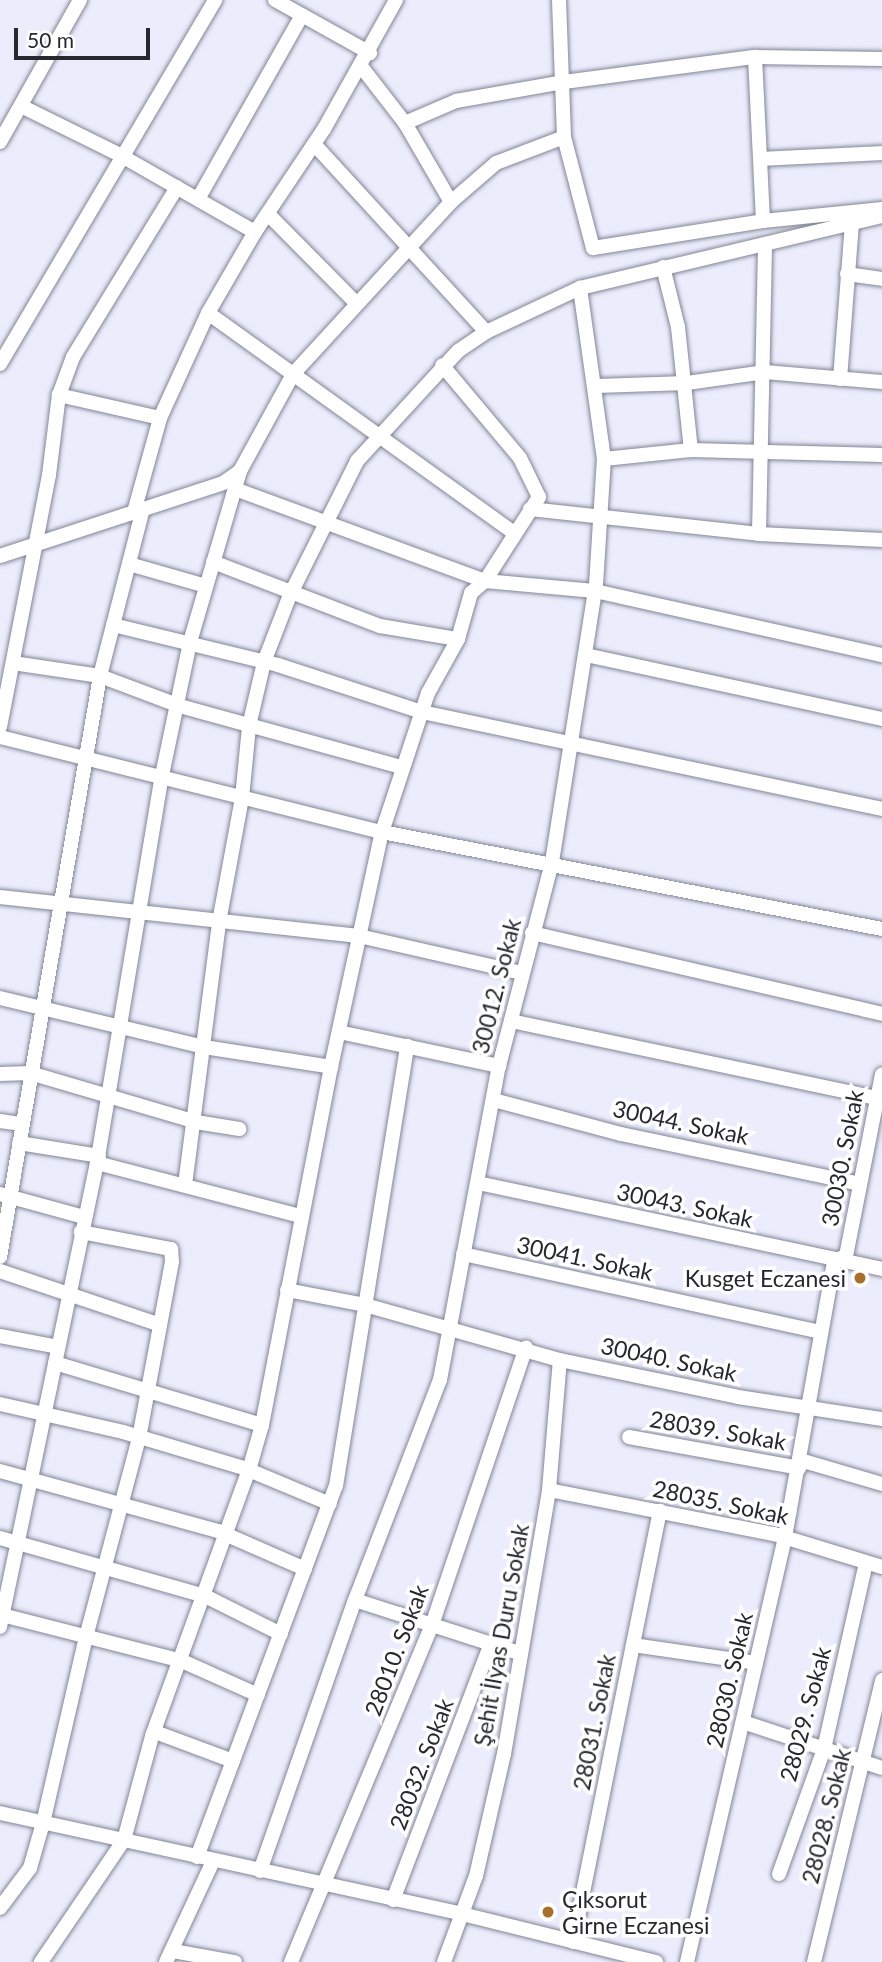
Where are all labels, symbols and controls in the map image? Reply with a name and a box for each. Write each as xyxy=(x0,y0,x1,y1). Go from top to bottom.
scale bar xyxy=(18,14,154,58)
text: 50 m xyxy=(27,27,74,52)
street label: 30012. Sokak xyxy=(466,916,526,1056)
street label: 30030. Sokak xyxy=(815,1088,869,1228)
street label: 30044. Sokak xyxy=(611,1094,751,1150)
street label: 30043. Sokak xyxy=(615,1177,755,1233)
street label: 30041. Sokak xyxy=(515,1230,655,1286)
place label: Kusget Eczanesi xyxy=(685,1264,846,1292)
marker: Kusget Eczanesi xyxy=(852,1270,868,1286)
street label: 30040. Sokak xyxy=(599,1331,739,1387)
street label: 28039. Sokak xyxy=(648,1404,788,1456)
street label: 28035. Sokak xyxy=(651,1474,791,1530)
street label: Şehit İlyas Duru Sokak xyxy=(468,1522,534,1748)
street label: 28010. Sokak xyxy=(358,1581,434,1719)
street label: 28030. Sokak xyxy=(700,1610,758,1750)
street label: 28029. Sokak xyxy=(774,1644,836,1784)
street label: 28031. Sokak xyxy=(567,1652,621,1792)
street label: 28032. Sokak xyxy=(383,1695,459,1833)
street label: 28028. Sokak xyxy=(796,1746,856,1886)
place label: Çıksorut Girne Eczanesi xyxy=(562,1885,709,1939)
marker: Çıksorut Girne Eczanesi xyxy=(540,1904,556,1920)

